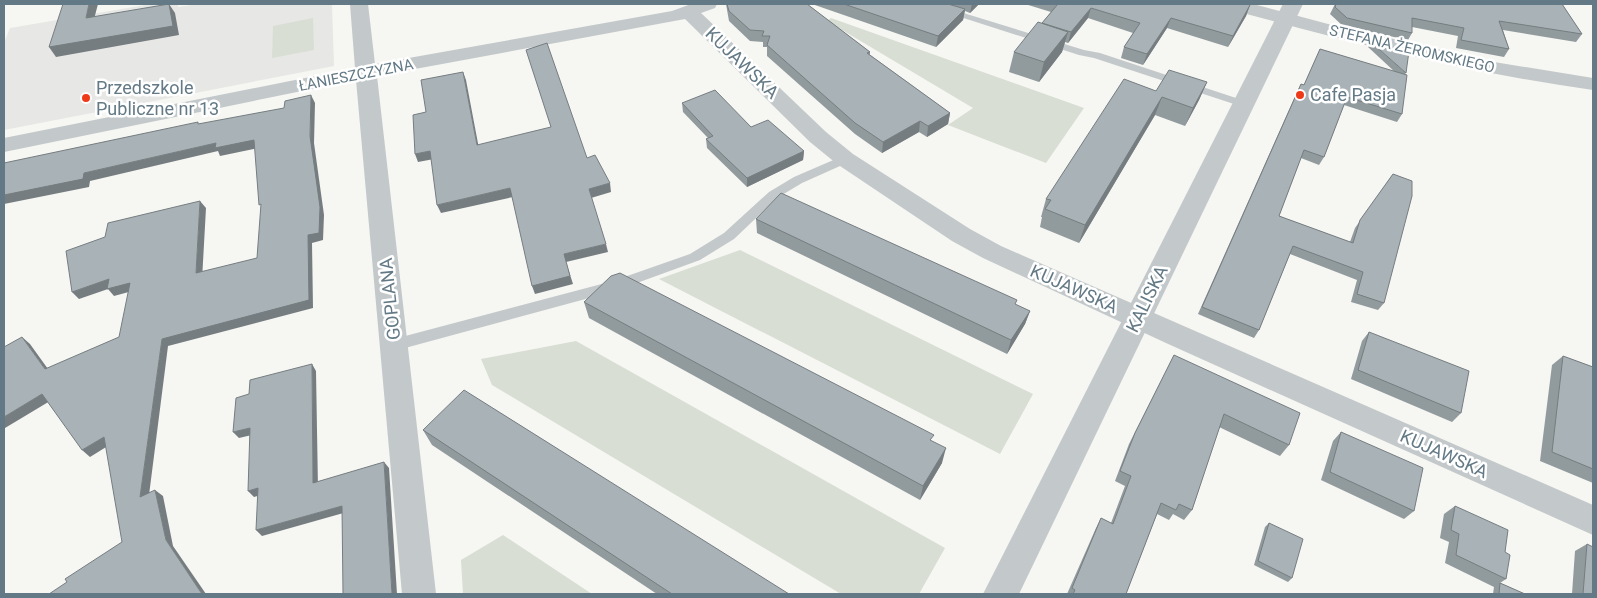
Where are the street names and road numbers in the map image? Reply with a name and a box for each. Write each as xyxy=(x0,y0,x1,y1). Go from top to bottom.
street label: STEFANA ŻEROMSKIEGO xyxy=(1328,21,1496,77)
street label: KUJAWSKA xyxy=(701,23,783,103)
street label: ŁANIESZCZYZNA xyxy=(297,55,415,95)
street label: GOPLANA xyxy=(375,257,404,341)
street label: KUJAWSKA xyxy=(1027,260,1121,317)
street label: KALISKA xyxy=(1121,262,1172,335)
street label: KUJAWSKA xyxy=(1397,425,1491,482)

